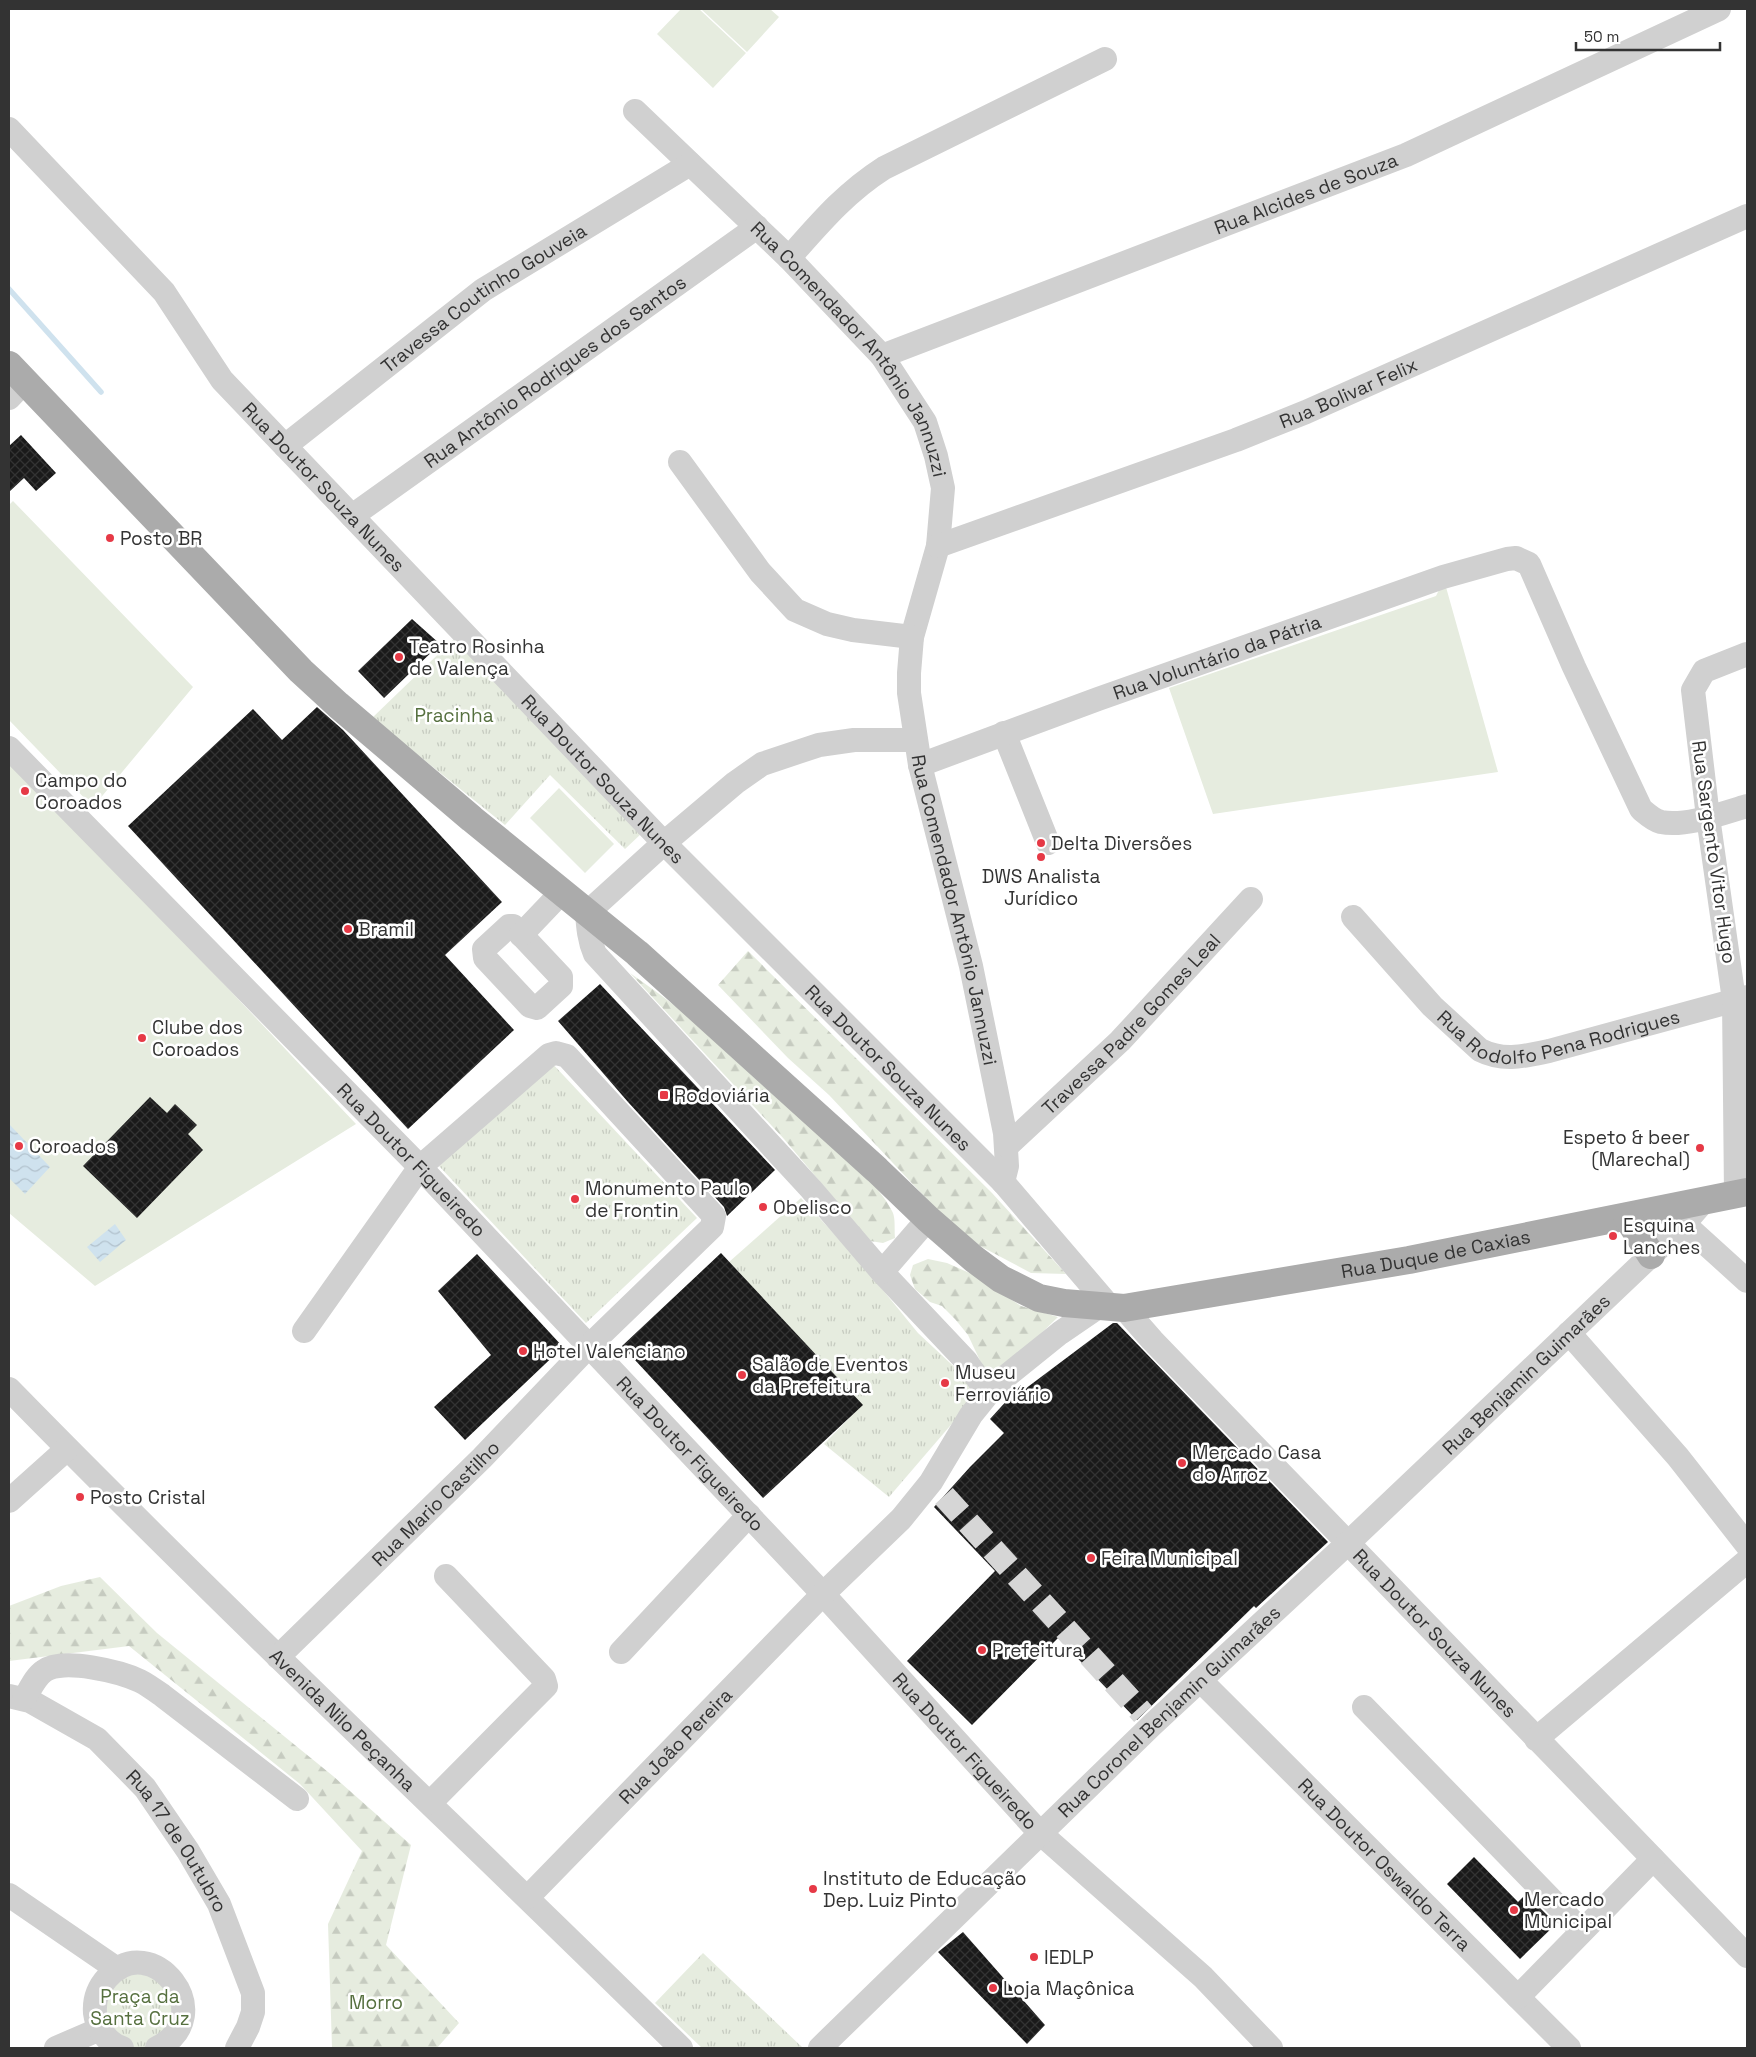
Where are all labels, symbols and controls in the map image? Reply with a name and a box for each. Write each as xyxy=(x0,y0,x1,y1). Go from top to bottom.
scale bar xyxy=(1576,20,1720,52)
text: 50 m xyxy=(1584,27,1619,46)
street label: Rua Alcides de Souza xyxy=(1211,147,1401,240)
street label: Rua Comendador Antônio Jannuzzi xyxy=(745,216,953,479)
street label: Travessa Coutinho Gouveia xyxy=(376,218,591,378)
street label: Rua Antônio Rodrigues dos Santos xyxy=(419,269,691,473)
street label: Rua Bolivar Felix xyxy=(1276,352,1421,434)
street label: Rua Doutor Souza Nunes xyxy=(237,397,411,577)
place label: Posto BR xyxy=(120,526,202,551)
marker: Posto BR xyxy=(104,532,116,544)
street label: Rua Voluntário da Pátria xyxy=(1110,609,1324,705)
place label: Teatro Rosinha de Valença xyxy=(409,634,545,681)
marker: Teatro Rosinha de Valença xyxy=(393,651,405,663)
street label: Rua Doutor Souza Nunes xyxy=(516,689,690,869)
park label: Pracinha xyxy=(414,703,494,728)
street label: Rua Sargento Vitor Hugo xyxy=(1686,739,1742,965)
street label: Rua Comendador Antônio Jannuzzi xyxy=(906,753,1003,1067)
place label: Campo do Coroados xyxy=(35,768,127,815)
marker: Campo do Coroados xyxy=(19,785,31,797)
place label: Delta Diversões xyxy=(1051,831,1192,856)
marker: Delta Diversões xyxy=(1035,837,1047,849)
marker: DWS Analista Jurídico xyxy=(1035,851,1047,863)
place label: DWS Analista Jurídico xyxy=(982,864,1100,911)
place label: Bramil xyxy=(358,917,414,942)
marker: Bramil xyxy=(342,923,354,935)
street label: Travessa Padre Gomes Leal xyxy=(1036,928,1226,1120)
street label: Rua Doutor Souza Nunes xyxy=(800,979,977,1156)
street label: Rua Rodolfo Pena Rodrigues xyxy=(1431,996,1691,1024)
text: Rua Rodolfo Pena Rodrigues xyxy=(1432,1003,1682,1070)
place label: Clube dos Coroados xyxy=(152,1015,243,1062)
marker: Clube dos Coroados xyxy=(136,1032,148,1044)
street label: Rua Doutor Figueiredo xyxy=(332,1077,492,1242)
place label: Rodoviária xyxy=(674,1083,770,1108)
marker: Rodoviária xyxy=(658,1089,670,1101)
place label: Espeto & beer (Marechal) xyxy=(1563,1125,1690,1172)
place label: Coroados xyxy=(29,1134,116,1159)
marker: Coroados xyxy=(13,1140,25,1152)
marker: Espeto & beer (Marechal) xyxy=(1694,1142,1706,1154)
place label: Monumento Paulo de Frontin xyxy=(585,1176,750,1223)
marker: Monumento Paulo de Frontin xyxy=(569,1193,581,1205)
place label: Obelisco xyxy=(773,1195,852,1220)
marker: Obelisco xyxy=(757,1201,769,1213)
place label: Esquina Lanches xyxy=(1623,1213,1700,1260)
street label: Rua Duque de Caxias xyxy=(1339,1223,1532,1284)
marker: Esquina Lanches xyxy=(1607,1230,1619,1242)
street label: Rua Benjamin Guimarães xyxy=(1436,1288,1615,1460)
place label: Hotel Valenciano xyxy=(533,1339,686,1364)
marker: Hotel Valenciano xyxy=(517,1345,529,1357)
place label: Salão de Eventos da Prefeitura xyxy=(752,1352,908,1399)
place label: Museu Ferroviário xyxy=(955,1360,1051,1407)
marker: Salão de Eventos da Prefeitura xyxy=(736,1369,748,1381)
street label: Rua Doutor Figueiredo xyxy=(611,1371,770,1537)
marker: Museu Ferroviário xyxy=(939,1377,951,1389)
street label: Rua Mario Castilho xyxy=(366,1435,505,1572)
place label: Mercado Casa do Arroz xyxy=(1192,1440,1321,1487)
marker: Mercado Casa do Arroz xyxy=(1176,1457,1188,1469)
place label: Posto Cristal xyxy=(90,1485,206,1510)
marker: Posto Cristal xyxy=(74,1491,86,1503)
street label: Rua Doutor Souza Nunes xyxy=(1348,1543,1522,1723)
place label: Feira Municipal xyxy=(1101,1546,1238,1571)
marker: Feira Municipal xyxy=(1085,1552,1097,1564)
street label: Rua Coronel Benjamin Guimarães xyxy=(1052,1600,1286,1823)
place label: Prefeitura xyxy=(992,1638,1083,1663)
street label: Avenida Nilo Peçanha xyxy=(264,1643,422,1796)
marker: Prefeitura xyxy=(976,1644,988,1656)
street label: Rua Doutor Figueiredo xyxy=(887,1667,1043,1835)
street label: Rua João Pereira xyxy=(613,1683,737,1809)
street label: Rua 17 de Outubro xyxy=(121,1764,233,1916)
street label: Rua Doutor Oswaldo Terra xyxy=(1293,1773,1477,1956)
place label: Instituto de Educação Dep. Luiz Pinto xyxy=(823,1866,1027,1913)
marker: Instituto de Educação Dep. Luiz Pinto xyxy=(807,1883,819,1895)
place label: Mercado Municipal xyxy=(1524,1887,1612,1934)
marker: Mercado Municipal xyxy=(1508,1904,1520,1916)
place label: IEDLP xyxy=(1044,1945,1094,1970)
marker: IEDLP xyxy=(1028,1951,1040,1963)
place label: Loja Maçônica xyxy=(1003,1976,1134,2001)
marker: Loja Maçônica xyxy=(987,1982,999,1994)
park label: Praça da Santa Cruz xyxy=(90,1984,190,2031)
park label: Morro xyxy=(349,1990,403,2015)

